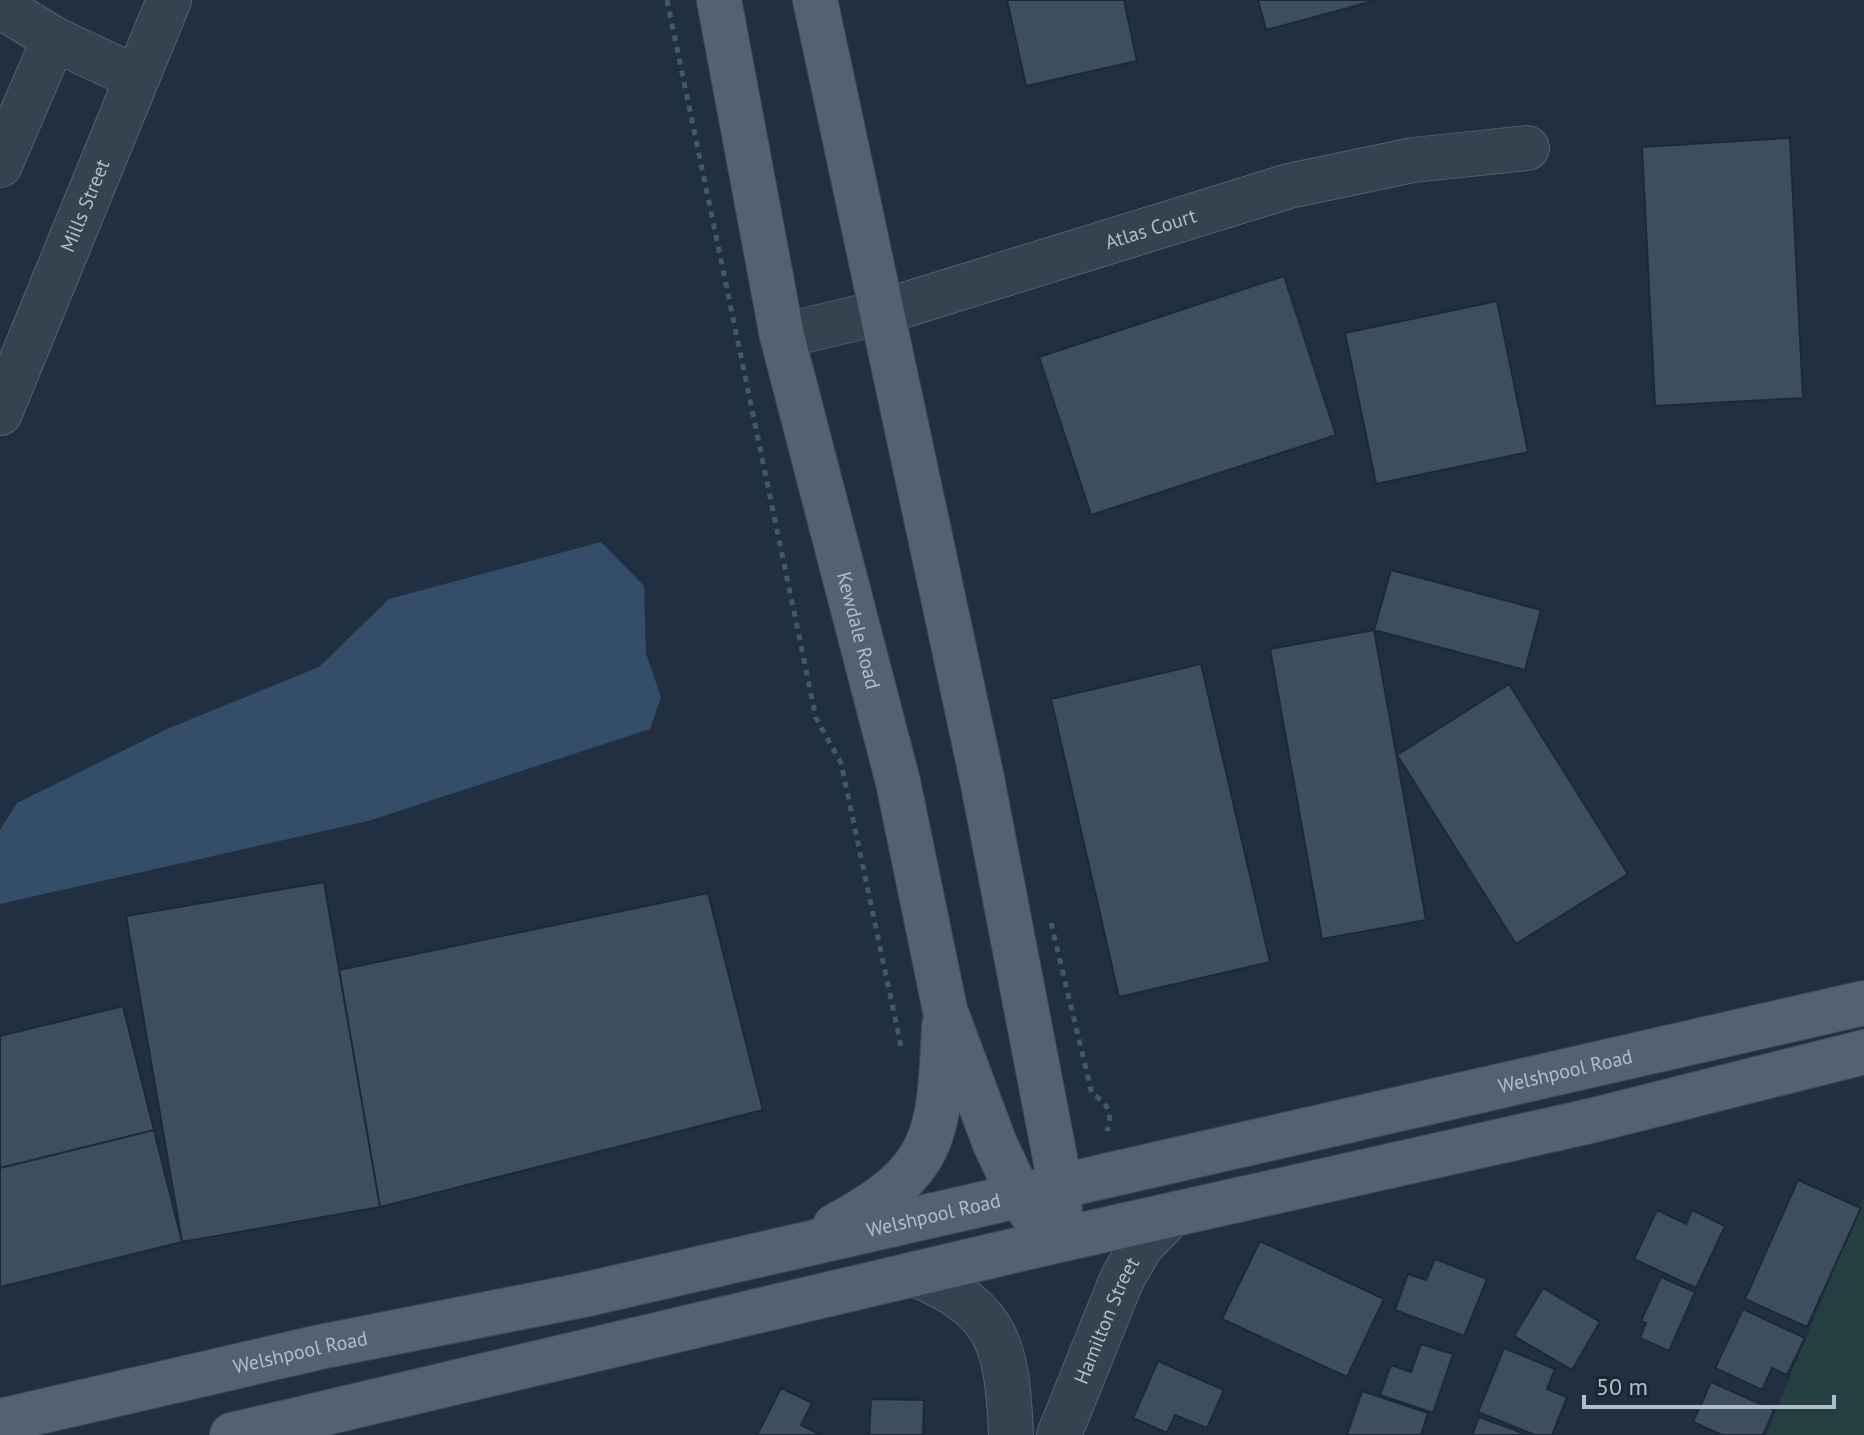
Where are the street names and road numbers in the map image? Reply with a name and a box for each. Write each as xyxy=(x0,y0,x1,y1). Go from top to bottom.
street label: Mills Street xyxy=(54,155,115,256)
street label: Atlas Court xyxy=(1102,202,1200,255)
street label: Kewdale Road xyxy=(831,569,886,692)
street label: Welshpool Road xyxy=(1496,1043,1635,1099)
street label: Welshpool Road xyxy=(864,1187,1003,1243)
street label: Hamilton Street xyxy=(1068,1252,1145,1388)
street label: Welshpool Road xyxy=(230,1325,370,1380)

